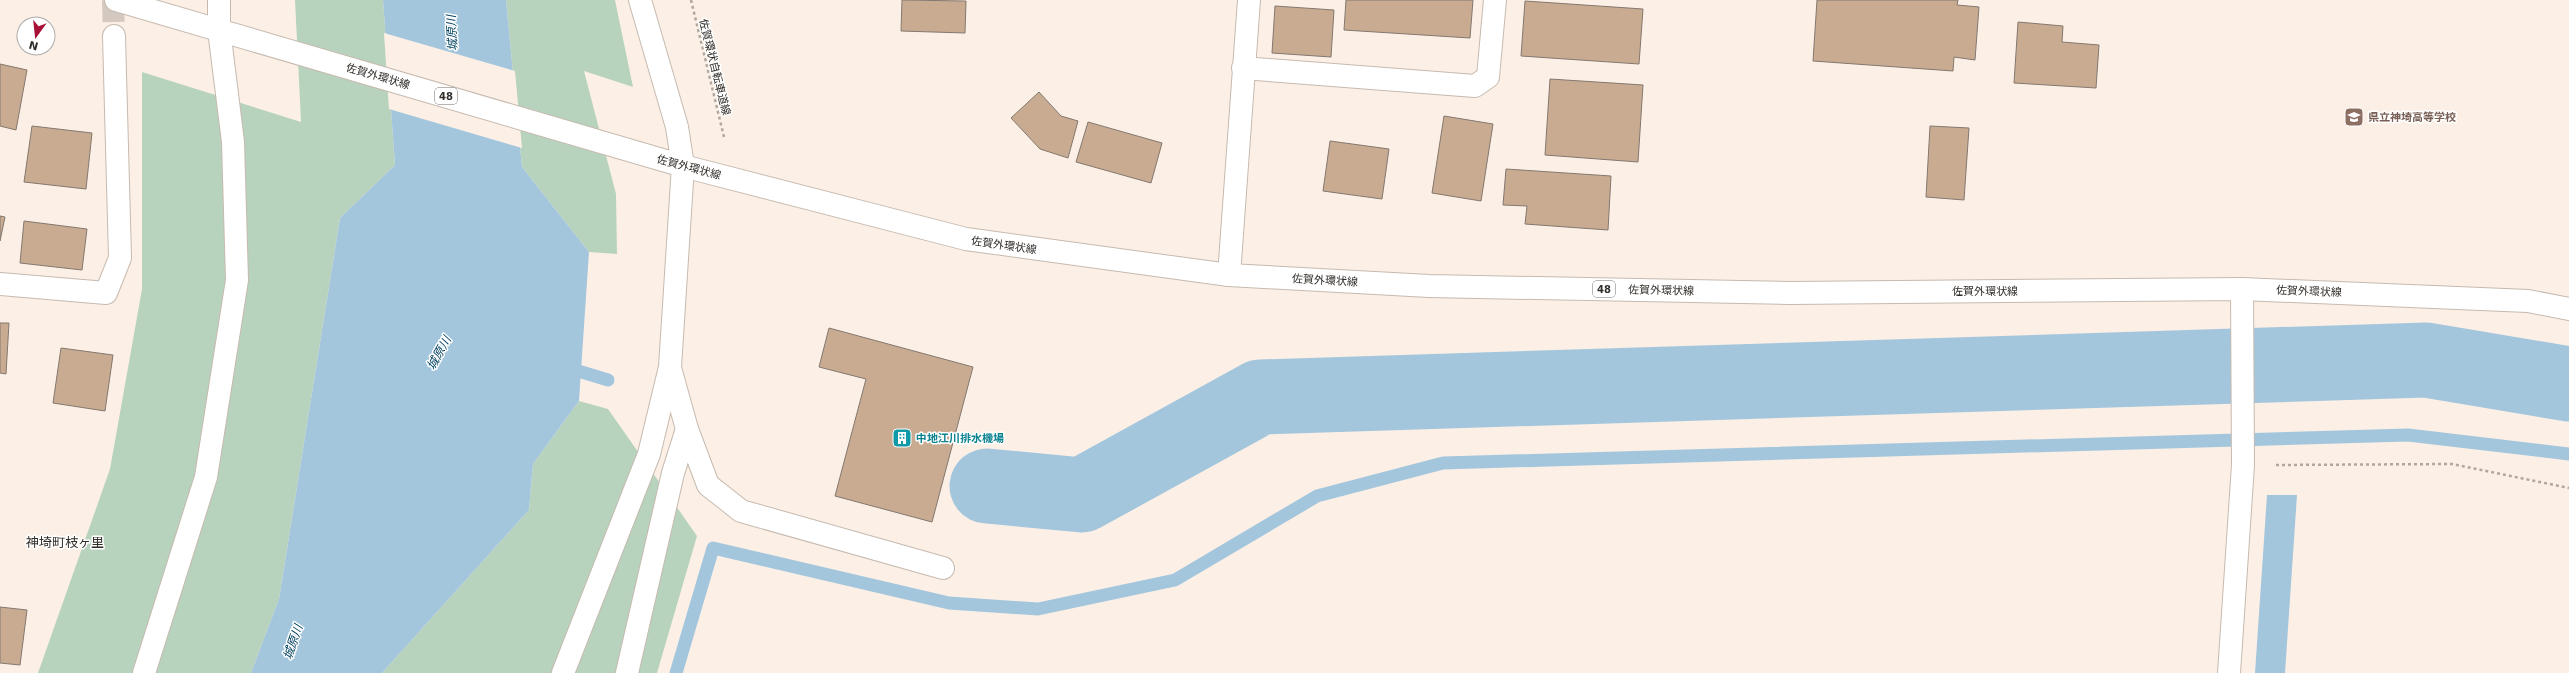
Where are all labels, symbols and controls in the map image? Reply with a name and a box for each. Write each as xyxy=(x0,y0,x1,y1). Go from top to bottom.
water label: 城原川 xyxy=(444,13,460,51)
north arrow xyxy=(16,16,56,56)
street label: 佐賀環状自転車道線 xyxy=(696,18,733,117)
text: N xyxy=(27,38,40,53)
street label: 佐賀外環状線 xyxy=(344,61,411,92)
road number: 48 xyxy=(435,88,457,104)
school or university icon: 県立神埼高等学校 xyxy=(2343,106,2365,128)
place label: 県立神埼高等学校 xyxy=(2368,111,2456,124)
street label: 佐賀外環状線 xyxy=(655,153,722,182)
street label: 佐賀外環状線 xyxy=(970,234,1038,257)
street label: 佐賀外環状線 xyxy=(1292,272,1358,289)
road number: 48 xyxy=(1593,281,1615,297)
street label: 佐賀外環状線 xyxy=(1628,283,1694,298)
street label: 佐賀外環状線 xyxy=(2276,284,2342,299)
street label: 佐賀外環状線 xyxy=(1952,285,2018,298)
water label: 城原川 xyxy=(424,332,455,372)
building icon: 中地江川排水機場 xyxy=(891,427,913,449)
place label: 中地江川排水機場 xyxy=(916,432,1004,445)
district label: 神埼町枝ヶ里 xyxy=(26,535,104,550)
water label: 城原川 xyxy=(281,621,306,661)

